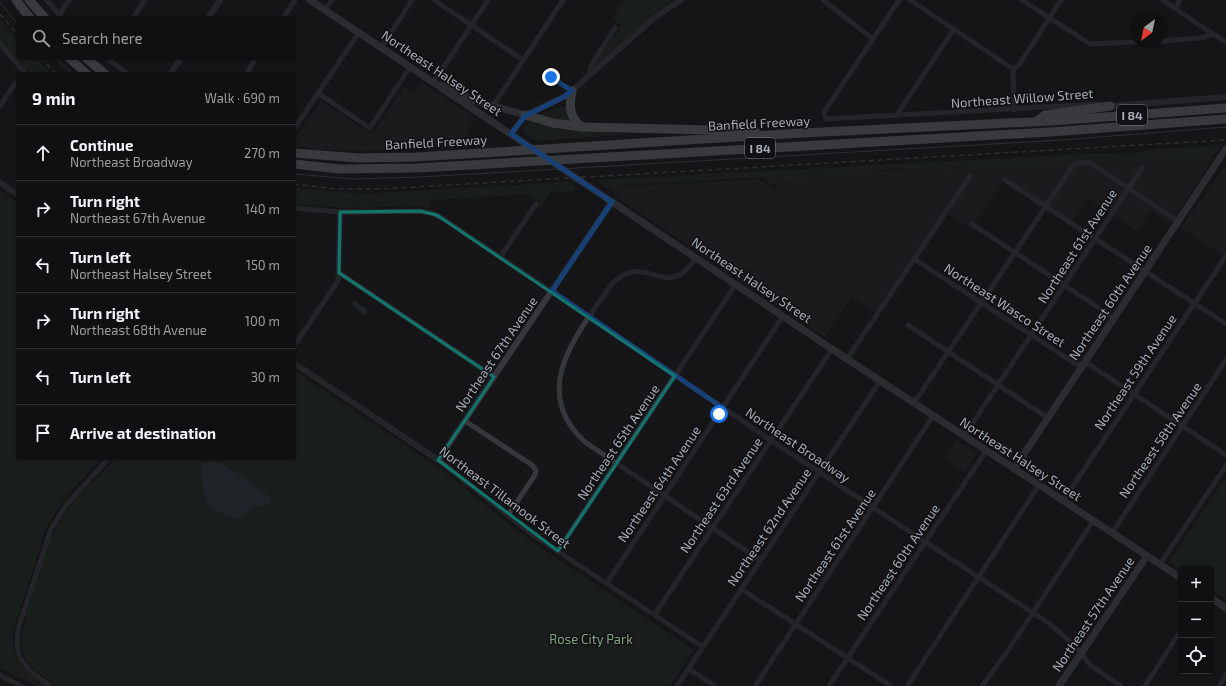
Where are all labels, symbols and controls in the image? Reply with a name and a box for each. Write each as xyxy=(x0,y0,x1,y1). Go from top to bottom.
north arrow xyxy=(1130,12,1166,48)
search box xyxy=(16,16,296,60)
icon: search xyxy=(30,27,52,49)
street label: Northeast Halsey Street xyxy=(379,27,505,119)
text: Search here xyxy=(62,29,143,47)
route end xyxy=(542,68,560,86)
street label: Northeast Willow Street xyxy=(950,85,1094,111)
text: 9 min xyxy=(32,88,76,108)
text: Walk · 690 m xyxy=(204,90,280,106)
road number: I 84 xyxy=(1117,105,1147,125)
street label: Banfield Freeway xyxy=(707,112,811,134)
street label: Banfield Freeway xyxy=(384,131,488,153)
text: Continue xyxy=(70,136,133,154)
road number: I 84 xyxy=(745,138,775,158)
icon: ahead xyxy=(32,142,54,164)
text: 270 m xyxy=(244,145,280,161)
text: Northeast Broadway xyxy=(70,154,193,170)
street label: Northeast 61st Avenue xyxy=(1034,186,1120,306)
text: Turn right xyxy=(70,192,140,210)
icon: right xyxy=(32,198,54,220)
text: 140 m xyxy=(245,201,280,217)
text: Northeast 67th Avenue xyxy=(70,210,206,226)
street label: Northeast Halsey Street xyxy=(689,234,815,326)
street label: Northeast 60th Avenue xyxy=(1065,241,1155,363)
text: Turn left xyxy=(70,248,131,266)
icon: left xyxy=(32,254,54,276)
text: 150 m xyxy=(246,257,280,273)
street label: Northeast Wasco Street xyxy=(941,260,1069,350)
text: Northeast Halsey Street xyxy=(70,266,212,282)
street label: Northeast 67th Avenue xyxy=(451,293,541,415)
text: Turn right xyxy=(70,304,140,322)
icon: right xyxy=(32,310,54,332)
street label: Northeast 59th Avenue xyxy=(1090,311,1180,433)
text: 100 m xyxy=(245,313,280,329)
text: Northeast 68th Avenue xyxy=(70,322,207,338)
icon: left xyxy=(32,366,54,388)
text: Turn left xyxy=(70,368,131,386)
text: 30 m xyxy=(251,369,280,385)
street label: Northeast 58th Avenue xyxy=(1115,379,1205,501)
street label: Northeast 65th Avenue xyxy=(573,381,663,503)
street label: Northeast Broadway xyxy=(743,404,853,486)
route start xyxy=(710,405,728,423)
street label: Northeast Halsey Street xyxy=(957,414,1085,504)
icon: arrive xyxy=(32,422,54,444)
street label: Northeast 64th Avenue xyxy=(614,423,704,545)
text: Arrive at destination xyxy=(70,424,216,442)
street label: Northeast 63rd Avenue xyxy=(676,434,766,556)
street label: Northeast Tillamook Street xyxy=(436,443,574,552)
street label: Northeast 62nd Avenue xyxy=(724,465,814,589)
street label: Northeast 61st Avenue xyxy=(791,485,879,605)
street label: Northeast 60th Avenue xyxy=(853,501,943,623)
street label: Northeast 57th Avenue xyxy=(1049,554,1137,674)
map controls xyxy=(1178,566,1214,674)
button: + xyxy=(1178,566,1214,602)
button: − xyxy=(1178,602,1214,638)
park label: Rose City Park xyxy=(549,631,633,647)
button: locate xyxy=(1178,638,1214,674)

